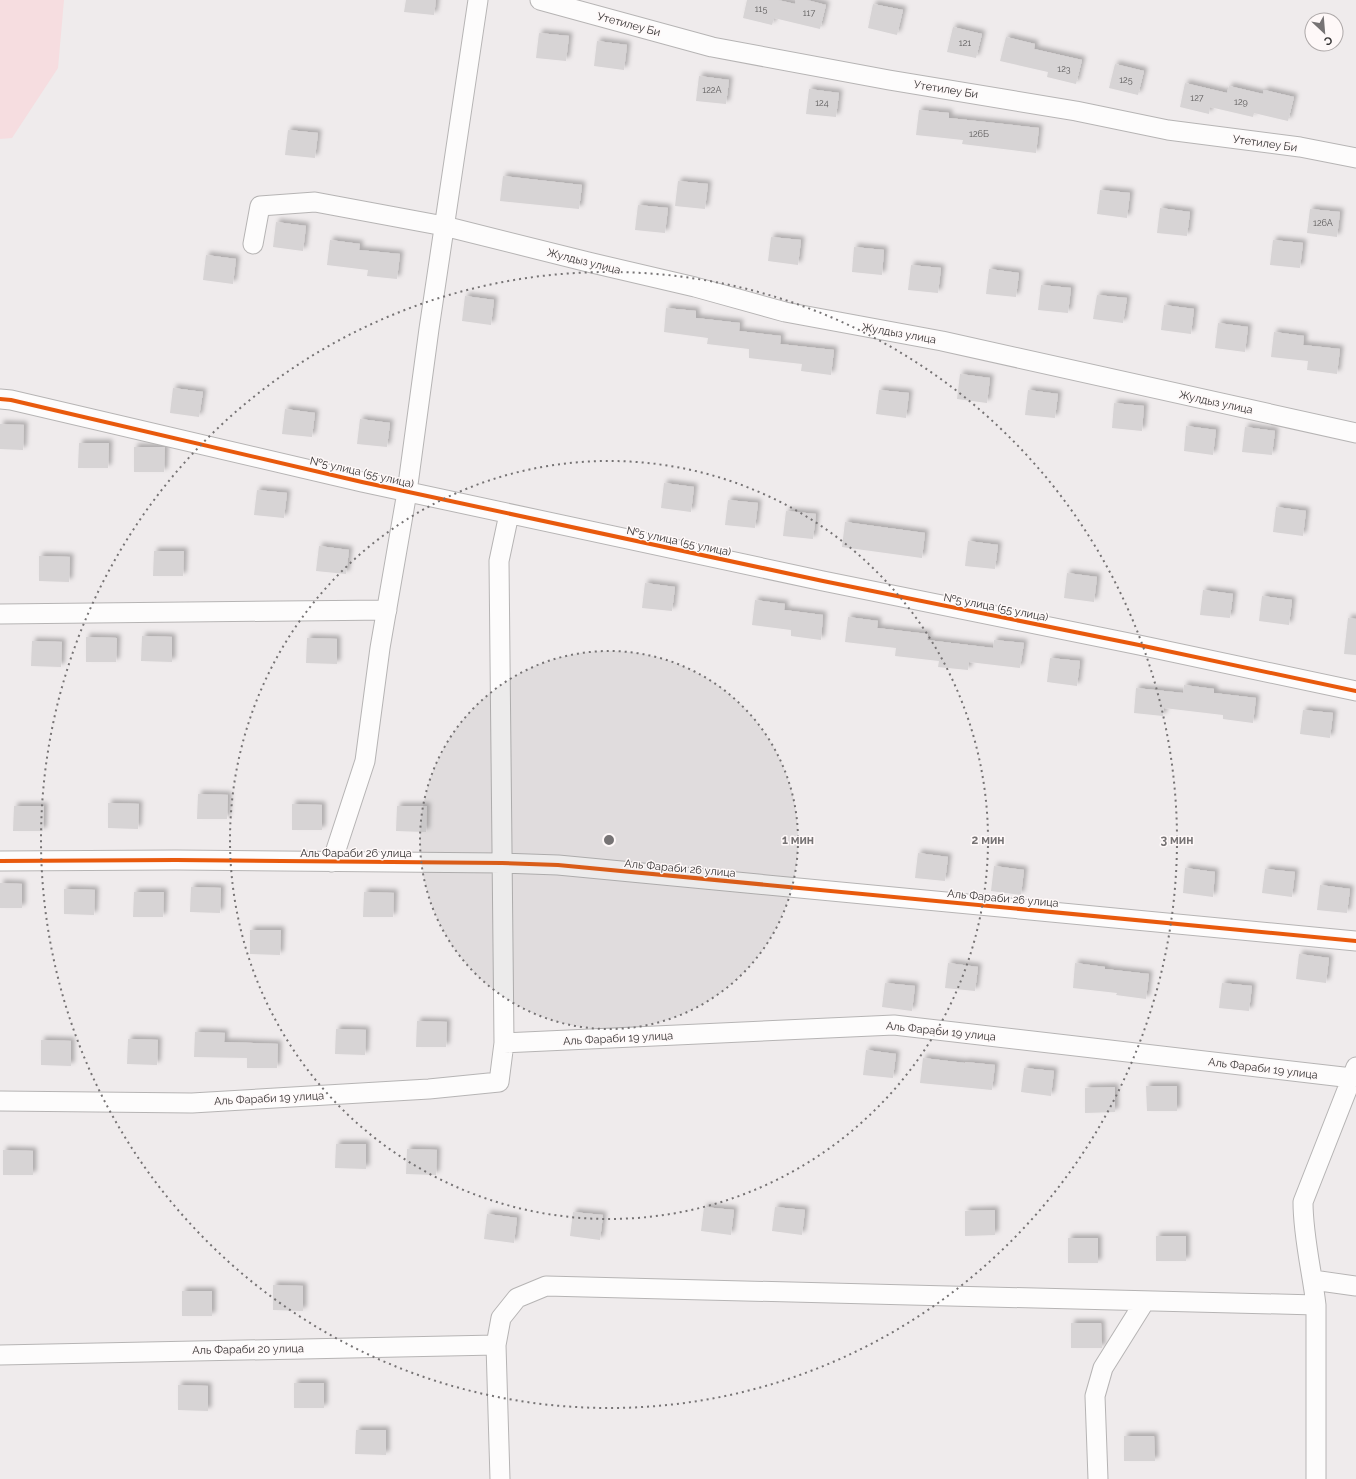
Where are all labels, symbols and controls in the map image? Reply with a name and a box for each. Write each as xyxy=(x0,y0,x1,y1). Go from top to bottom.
house number: 115 xyxy=(755,4,767,14)
house number: 117 xyxy=(803,8,815,18)
street label: Утетилеу Би xyxy=(596,10,662,39)
north arrow xyxy=(1304,12,1344,52)
text: С xyxy=(1322,33,1334,48)
house number: 121 xyxy=(959,38,971,48)
house number: 123 xyxy=(1057,64,1071,74)
house number: 125 xyxy=(1119,75,1133,85)
street label: Утетилеу Би xyxy=(913,78,979,101)
house number: 122А xyxy=(702,85,722,95)
house number: 127 xyxy=(1190,93,1204,103)
house number: 129 xyxy=(1234,97,1248,107)
house number: 124 xyxy=(815,98,829,108)
house number: 126Б xyxy=(969,129,989,139)
street label: Утетилеу Би xyxy=(1232,133,1298,154)
house number: 126А xyxy=(1313,218,1333,228)
street label: Жулдыз улица xyxy=(546,246,622,277)
street label: Жулдыз улица xyxy=(861,321,937,346)
street label: Жулдыз улица xyxy=(1178,388,1254,417)
street label: №5 улица (55 улица) xyxy=(309,454,415,491)
street label: №5 улица (55 улица) xyxy=(625,524,732,559)
street label: №5 улица (55 улица) xyxy=(942,591,1049,624)
centre of rings xyxy=(602,833,616,847)
text: 1 мин xyxy=(782,833,814,847)
text: 2 мин xyxy=(971,833,1005,847)
text: 3 мин xyxy=(1161,833,1193,847)
street label: Аль Фараби 26 улица xyxy=(300,847,412,860)
street label: Аль Фараби 26 улица xyxy=(624,857,736,880)
street label: Аль Фараби 26 улица xyxy=(947,887,1059,910)
street label: Аль Фараби 19 улица xyxy=(885,1019,996,1044)
street label: Аль Фараби 19 улица xyxy=(563,1029,673,1048)
street label: Аль Фараби 19 улица xyxy=(1207,1055,1318,1082)
street label: Аль Фараби 19 улица xyxy=(214,1089,324,1108)
street label: Аль Фараби 20 улица xyxy=(192,1342,304,1357)

